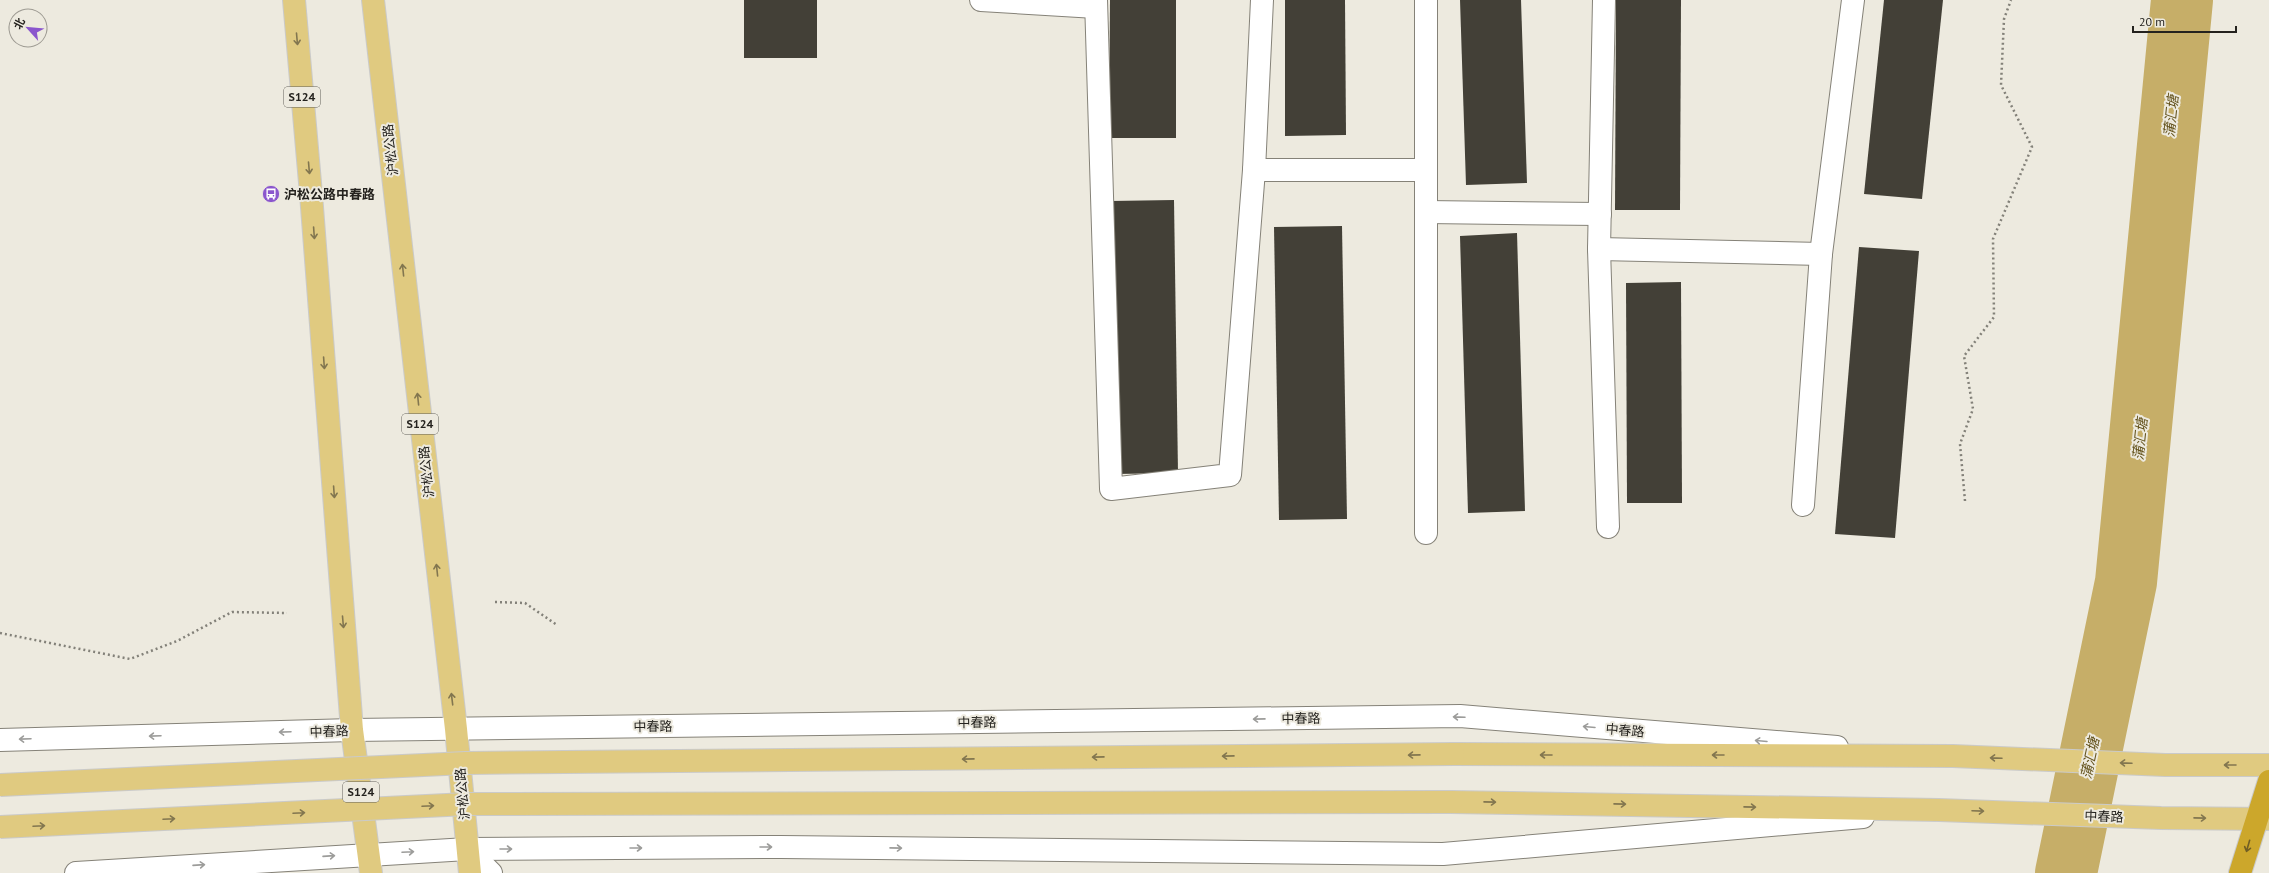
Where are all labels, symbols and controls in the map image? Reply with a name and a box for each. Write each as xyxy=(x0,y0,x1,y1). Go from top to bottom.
north arrow xyxy=(8,8,48,48)
scale bar xyxy=(2133,8,2236,34)
text: 20 m xyxy=(2139,14,2165,29)
text: 北 xyxy=(10,15,28,32)
one-way arrow xyxy=(293,32,301,45)
road number: S124 xyxy=(284,87,320,107)
water label: 蒲汇塘 xyxy=(2160,92,2182,138)
street label: 沪松公路 xyxy=(379,123,402,177)
one-way arrow xyxy=(305,161,313,174)
bus stop icon: 沪松公路中春路 xyxy=(261,184,281,204)
place label: 沪松公路中春路 xyxy=(284,186,375,203)
one-way arrow xyxy=(311,226,318,239)
one-way arrow xyxy=(399,264,407,277)
one-way arrow xyxy=(320,356,327,369)
one-way arrow xyxy=(414,393,421,406)
road number: S124 xyxy=(402,414,438,434)
water label: 蒲汇塘 xyxy=(2129,415,2151,461)
street label: 沪松公路 xyxy=(415,445,438,499)
one-way arrow xyxy=(330,485,337,498)
one-way arrow xyxy=(433,564,441,577)
one-way arrow xyxy=(340,615,347,628)
one-way arrow xyxy=(448,693,456,706)
street label: 中春路 xyxy=(1281,710,1321,727)
one-way arrow xyxy=(1453,713,1466,720)
street label: 中春路 xyxy=(957,714,997,731)
one-way arrow xyxy=(1253,715,1266,723)
street label: 中春路 xyxy=(633,718,673,735)
street label: 中春路 xyxy=(1605,720,1645,741)
street label: 中春路 xyxy=(309,722,349,741)
one-way arrow xyxy=(1583,723,1596,730)
one-way arrow xyxy=(279,728,292,736)
one-way arrow xyxy=(149,732,162,739)
water label: 蒲汇塘 xyxy=(2077,734,2104,780)
one-way arrow xyxy=(19,735,32,743)
one-way arrow xyxy=(1754,737,1767,744)
one-way arrow xyxy=(1408,751,1421,759)
one-way arrow xyxy=(1540,751,1553,759)
one-way arrow xyxy=(1712,751,1725,759)
one-way arrow xyxy=(1222,752,1235,760)
one-way arrow xyxy=(1092,753,1105,761)
one-way arrow xyxy=(1990,754,2003,762)
one-way arrow xyxy=(962,755,975,763)
one-way arrow xyxy=(2120,759,2133,767)
one-way arrow xyxy=(2224,761,2237,769)
street label: 沪松公路 xyxy=(452,767,473,821)
road number: S124 xyxy=(343,782,379,802)
one-way arrow xyxy=(1483,798,1496,806)
one-way arrow xyxy=(1613,801,1626,808)
one-way arrow xyxy=(421,803,434,810)
one-way arrow xyxy=(1743,803,1756,811)
street label: 中春路 xyxy=(2084,807,2124,826)
one-way arrow xyxy=(1971,808,1984,815)
one-way arrow xyxy=(292,809,305,816)
one-way arrow xyxy=(2193,814,2206,822)
one-way arrow xyxy=(162,815,175,823)
one-way arrow xyxy=(32,822,45,829)
one-way arrow xyxy=(2244,839,2251,852)
one-way arrow xyxy=(759,843,772,851)
one-way arrow xyxy=(629,844,642,852)
one-way arrow xyxy=(889,844,902,852)
one-way arrow xyxy=(499,845,512,853)
one-way arrow xyxy=(401,848,414,856)
one-way arrow xyxy=(322,853,335,860)
one-way arrow xyxy=(192,861,205,868)

